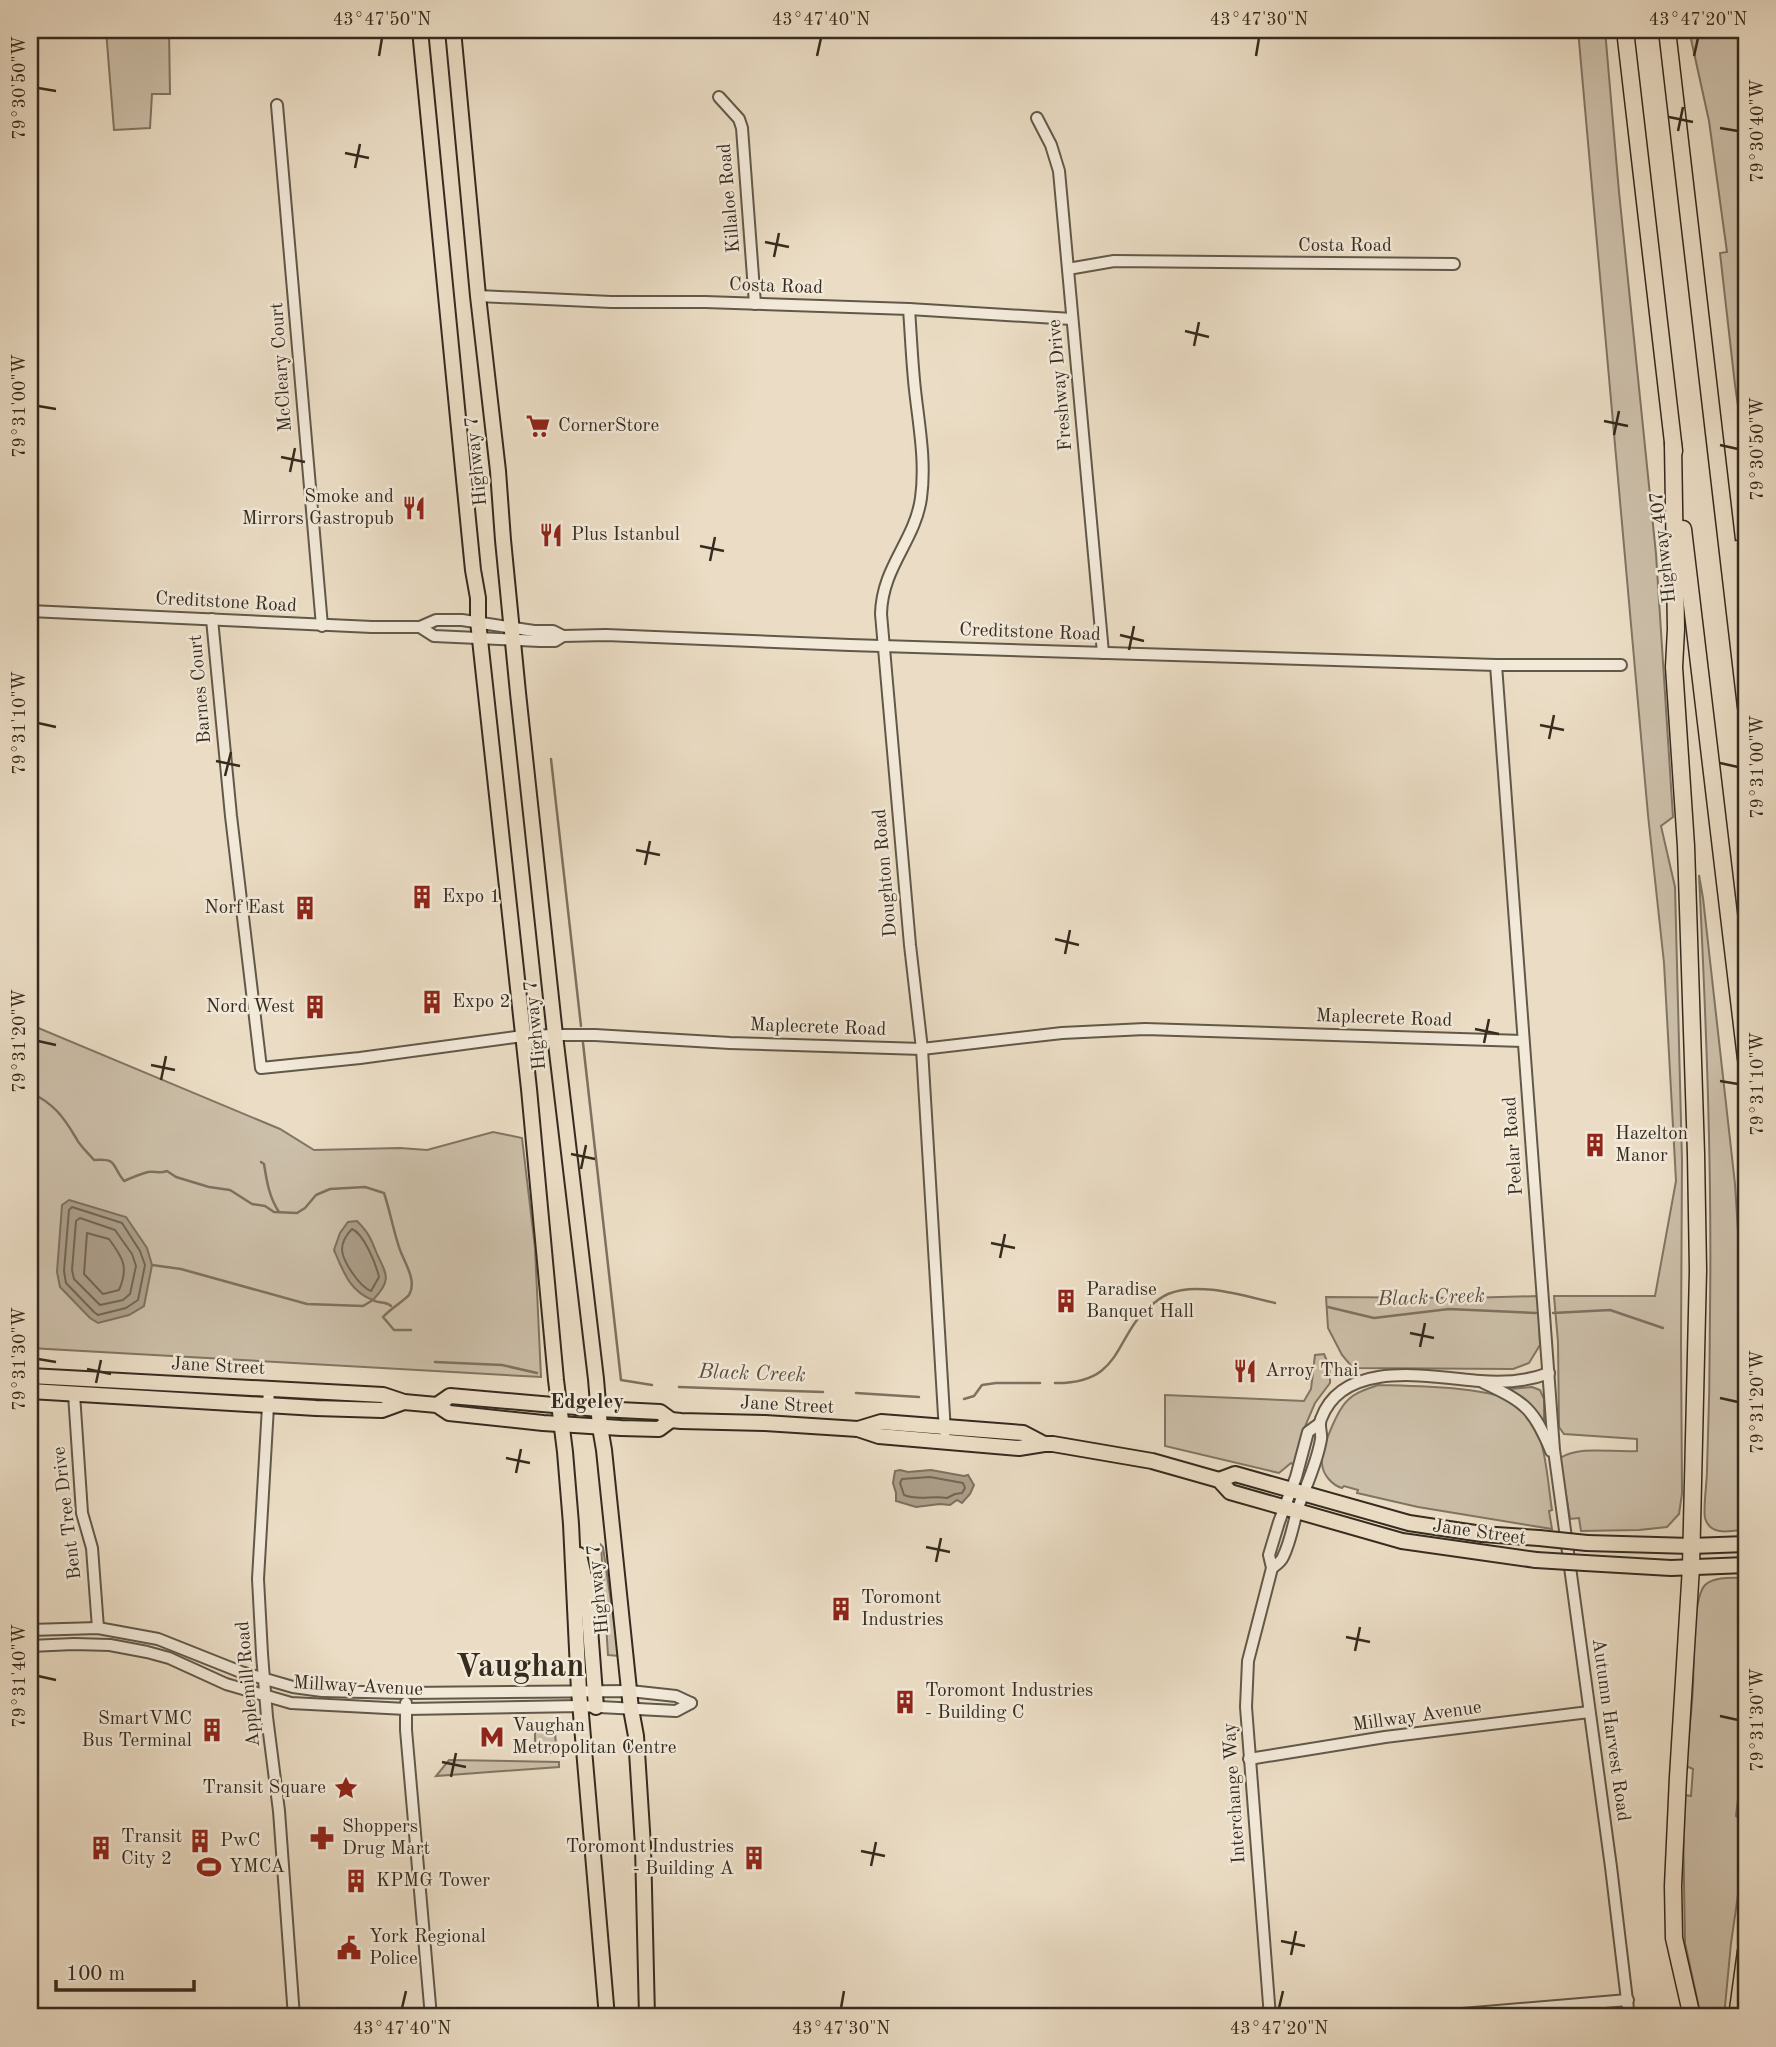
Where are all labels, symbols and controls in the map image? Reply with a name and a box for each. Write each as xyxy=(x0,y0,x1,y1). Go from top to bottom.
text: 43°47'50"N xyxy=(333,11,431,29)
text: 43°47'40"N xyxy=(772,11,870,29)
text: 43°47'30"N xyxy=(1210,11,1308,29)
text: 43°47'20"N xyxy=(1649,11,1747,29)
text: 79°30'50"W xyxy=(11,36,29,140)
text: 79°30'40"W xyxy=(1749,79,1767,183)
street label: Killaloe Road xyxy=(716,142,744,254)
street label: Costa Road xyxy=(1298,237,1392,256)
street label: Costa Road xyxy=(729,276,823,298)
street label: McCleary Court xyxy=(268,301,296,433)
street label: Freshway Drive xyxy=(1046,318,1076,452)
text: 79°31'00"W xyxy=(11,354,29,458)
text: 79°30'50"W xyxy=(1749,397,1767,501)
supermarket icon: CornerStore xyxy=(524,412,552,440)
street label: Highway 7 xyxy=(463,415,491,507)
place label: CornerStore xyxy=(558,417,659,436)
place label: Smoke and Mirrors Gastropub xyxy=(242,488,394,529)
street label: Highway 407 xyxy=(1648,490,1680,604)
restaurant icon: Smoke and Mirrors Gastropub xyxy=(400,494,428,522)
restaurant icon: Plus Istanbul xyxy=(537,521,565,549)
place label: Plus Istanbul xyxy=(571,526,680,545)
street label: Creditstone Road xyxy=(155,590,297,616)
street label: Creditstone Road xyxy=(959,621,1101,645)
street label: Barnes Court xyxy=(187,634,215,744)
text: 79°31'10"W xyxy=(11,671,29,775)
text: 79°31'00"W xyxy=(1749,715,1767,819)
street label: Doughton Road xyxy=(871,808,901,938)
building icon: Expo 1 xyxy=(408,883,436,911)
place label: Expo 1 xyxy=(442,888,501,907)
building icon: Norf East xyxy=(291,894,319,922)
place label: Norf East xyxy=(204,899,285,918)
street label: Highway 7 xyxy=(522,979,550,1071)
building icon: Expo 2 xyxy=(418,988,446,1016)
text: 79°31'20"W xyxy=(11,989,29,1093)
building icon: Nord West xyxy=(301,993,329,1021)
place label: Expo 2 xyxy=(452,993,511,1012)
place label: Nord West xyxy=(206,998,295,1017)
street label: Maplecrete Road xyxy=(1315,1007,1453,1031)
street label: Maplecrete Road xyxy=(749,1016,887,1040)
text: 79°31'10"W xyxy=(1749,1032,1767,1136)
street label: Peelar Road xyxy=(1501,1096,1527,1196)
place label: Hazelton Manor xyxy=(1615,1125,1688,1166)
building icon: Hazelton Manor xyxy=(1581,1131,1609,1159)
place label: Paradise Banquet Hall xyxy=(1086,1281,1194,1322)
water label: Black Creek xyxy=(1376,1286,1485,1310)
building icon: Paradise Banquet Hall xyxy=(1052,1287,1080,1315)
text: 79°31'30"W xyxy=(11,1307,29,1411)
text: 79°31'20"W xyxy=(1749,1350,1767,1454)
street label: Jane Street xyxy=(170,1355,266,1379)
restaurant icon: Arroy Thai xyxy=(1231,1357,1259,1385)
water label: Black Creek xyxy=(697,1362,806,1386)
place label: Arroy Thai xyxy=(1265,1362,1358,1381)
district label: Edgeley xyxy=(550,1392,624,1413)
street label: Jane Street xyxy=(739,1394,835,1418)
street label: Bent Tree Drive xyxy=(50,1445,86,1581)
street label: Jane Street xyxy=(1431,1517,1527,1549)
street label: Highway 7 xyxy=(585,1543,613,1635)
place label: Toromont Industries xyxy=(861,1589,944,1630)
building icon: Toromont Industries xyxy=(827,1595,855,1623)
street label: Applemill Road xyxy=(234,1620,264,1748)
text: 79°31'40"W xyxy=(11,1624,29,1728)
street label: Autumn Harvest Road xyxy=(1588,1637,1632,1823)
district label: Vaughan xyxy=(455,1651,585,1684)
text: 79°31'30"W xyxy=(1749,1668,1767,1772)
street label: Millway Avenue xyxy=(292,1674,424,1700)
place label: Toromont Industries - Building C xyxy=(925,1682,1093,1723)
building icon: Toromont Industries - Building C xyxy=(891,1688,919,1716)
street label: Millway Avenue xyxy=(1351,1699,1483,1735)
place label: SmartVMC Bus Terminal xyxy=(81,1710,192,1751)
building icon: SmartVMC Bus Terminal xyxy=(198,1716,226,1744)
place label: Vaughan Metropolitan Centre xyxy=(512,1717,677,1758)
street label: Interchange Way xyxy=(1221,1722,1249,1864)
metro station icon: Vaughan Metropolitan Centre xyxy=(478,1723,506,1751)
place icon: Transit Square xyxy=(332,1774,360,1802)
place label: Transit Square xyxy=(202,1779,326,1798)
place label: Shoppers Drug Mart xyxy=(342,1818,430,1859)
pharmacy icon: Shoppers Drug Mart xyxy=(308,1824,336,1852)
building icon: PwC xyxy=(186,1827,214,1855)
place label: Transit City 2 xyxy=(121,1828,182,1869)
place label: PwC xyxy=(220,1832,260,1851)
building icon: Transit City 2 xyxy=(87,1834,115,1862)
place label: Toromont Industries - Building A xyxy=(566,1838,734,1879)
building icon: Toromont Industries - Building A xyxy=(740,1844,768,1872)
sports icon: YMCA xyxy=(195,1853,223,1881)
place label: YMCA xyxy=(229,1858,285,1877)
building icon: KPMG Tower xyxy=(342,1867,370,1895)
place label: KPMG Tower xyxy=(376,1872,490,1891)
place label: York Regional Police xyxy=(369,1928,486,1969)
public building icon: York Regional Police xyxy=(335,1934,363,1962)
scale bar xyxy=(56,1949,194,1993)
text: 100 m xyxy=(66,1964,125,1985)
text: 43°47'40"N xyxy=(353,2020,451,2038)
text: 43°47'30"N xyxy=(792,2020,890,2038)
text: 43°47'20"N xyxy=(1230,2020,1328,2038)

